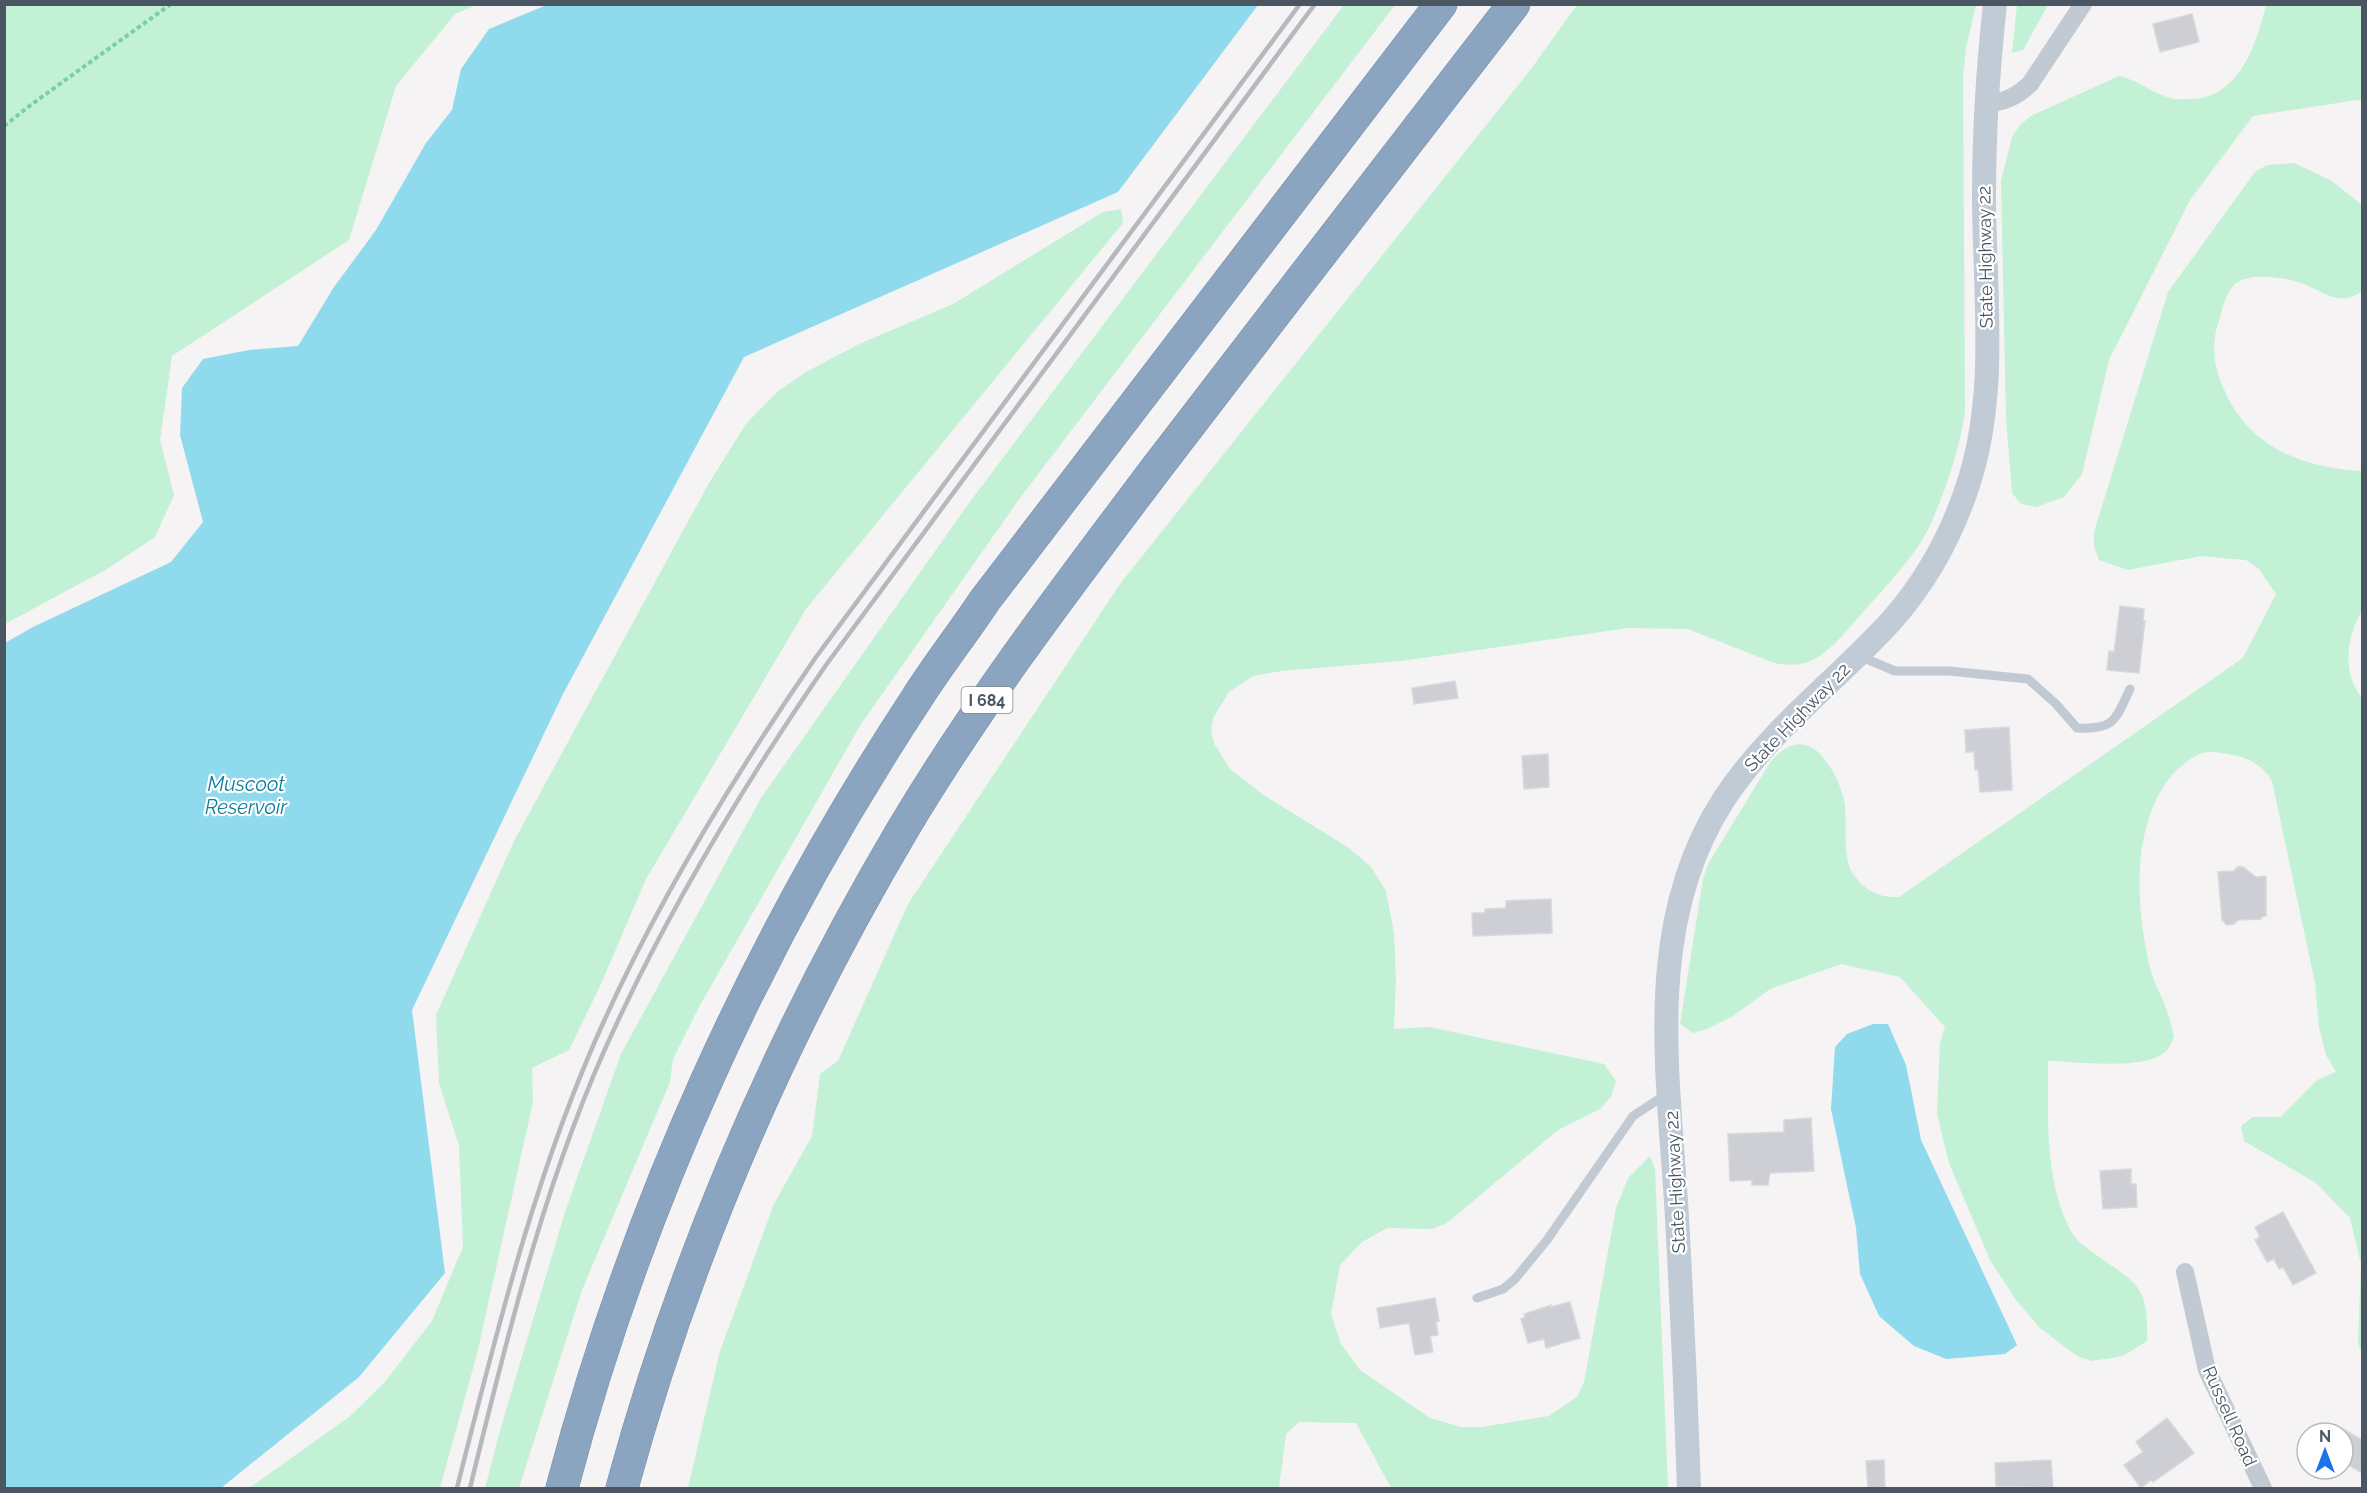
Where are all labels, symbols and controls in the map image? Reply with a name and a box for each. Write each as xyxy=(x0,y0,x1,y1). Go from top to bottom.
street label: State Highway 22 xyxy=(1973,185,1997,329)
street label: State Highway 22 xyxy=(1740,658,1854,776)
road number: I 684 xyxy=(962,687,1012,713)
water label: Muscoot Reservoir xyxy=(205,772,288,819)
street label: State Highway 22 xyxy=(1661,1110,1689,1254)
street label: Russell Road xyxy=(2199,1363,2261,1469)
north arrow xyxy=(2295,1421,2355,1481)
text: N xyxy=(2319,1427,2331,1446)

